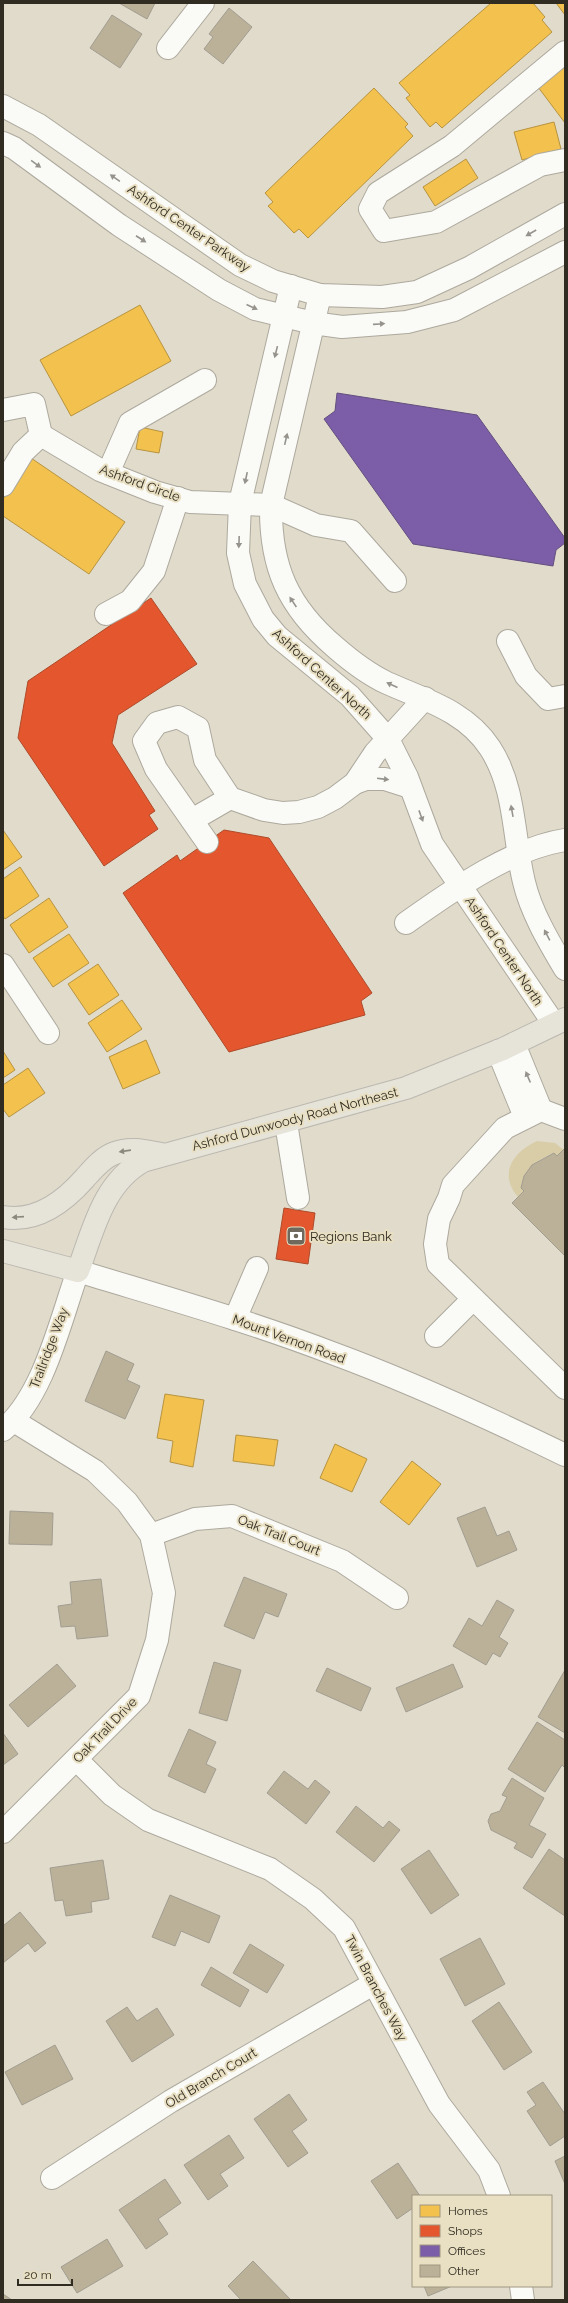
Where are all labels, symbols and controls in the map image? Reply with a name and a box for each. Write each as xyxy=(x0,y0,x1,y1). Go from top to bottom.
one-way arrow xyxy=(30,160,41,168)
one-way arrow xyxy=(110,174,121,182)
street label: Ashford Center Parkway xyxy=(125,181,253,275)
one-way arrow xyxy=(525,230,537,237)
one-way arrow xyxy=(135,236,147,243)
one-way arrow xyxy=(247,304,258,310)
one-way arrow xyxy=(373,321,386,328)
one-way arrow xyxy=(272,346,278,358)
one-way arrow xyxy=(284,433,290,446)
street label: Ashford Circle xyxy=(98,462,183,505)
one-way arrow xyxy=(242,472,248,484)
one-way arrow xyxy=(235,536,242,548)
one-way arrow xyxy=(290,596,297,608)
street label: Ashford Center North xyxy=(270,626,374,722)
one-way arrow xyxy=(386,682,397,688)
one-way arrow xyxy=(377,776,389,782)
one-way arrow xyxy=(509,805,515,817)
one-way arrow xyxy=(418,810,424,822)
street label: Ashford Center North xyxy=(462,894,546,1008)
one-way arrow xyxy=(543,929,550,941)
one-way arrow xyxy=(524,1070,530,1082)
street label: Ashford Dunwoody Road Northeast xyxy=(190,1084,400,1154)
one-way arrow xyxy=(119,1148,131,1154)
one-way arrow xyxy=(12,1214,24,1221)
bank icon: Regions Bank xyxy=(285,1225,307,1247)
place label: Regions Bank xyxy=(310,1229,392,1244)
street label: Trailridge Way xyxy=(27,1305,71,1391)
street label: Mount Vernon Road xyxy=(231,1312,347,1366)
street label: Oak Trail Court xyxy=(236,1512,323,1559)
street label: Oak Trail Drive xyxy=(70,1694,140,1766)
street label: Twin Branches Way xyxy=(342,1933,410,2043)
street label: Old Branch Court xyxy=(163,2044,260,2111)
legend xyxy=(412,2195,552,2287)
text: Homes xyxy=(448,2204,488,2218)
text: Shops xyxy=(448,2224,483,2238)
text: Offices xyxy=(448,2244,485,2258)
scale bar xyxy=(18,2261,72,2287)
text: Other xyxy=(448,2264,480,2278)
text: 20 m xyxy=(24,2268,52,2282)

